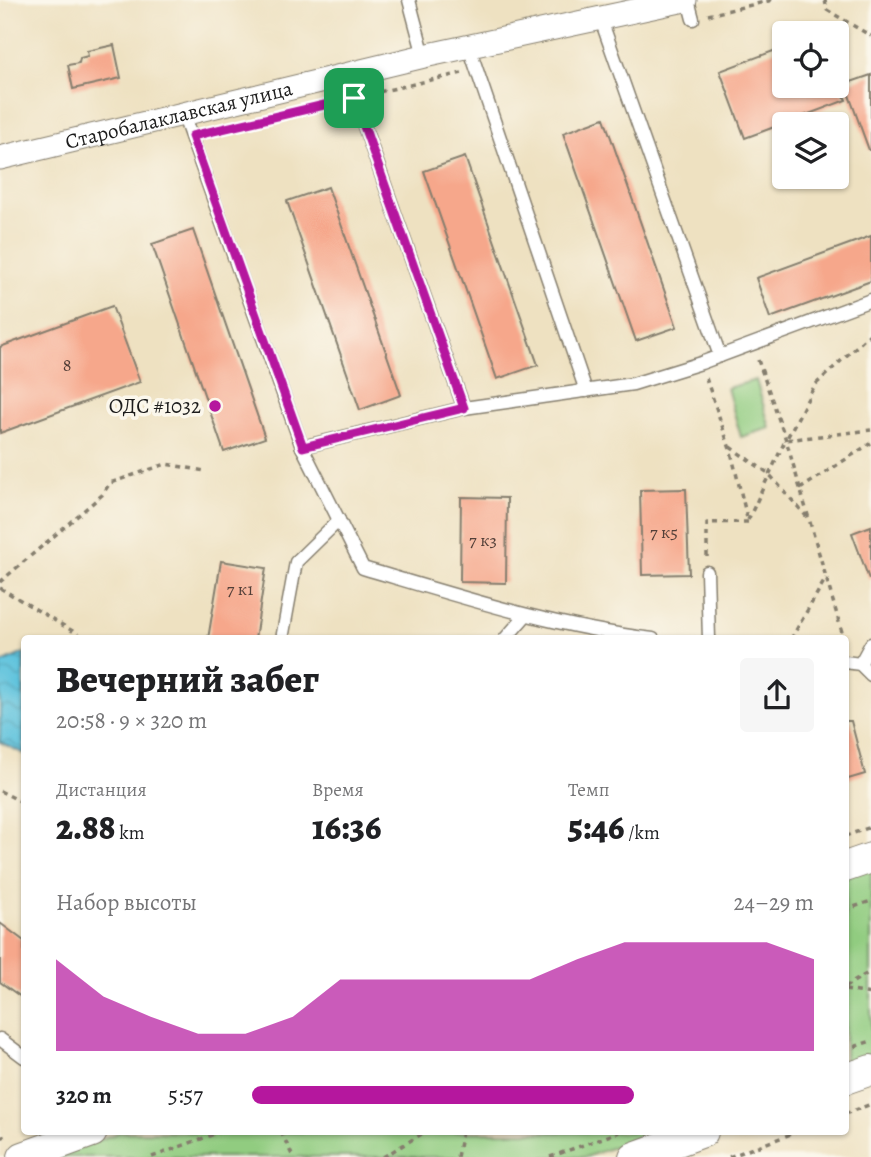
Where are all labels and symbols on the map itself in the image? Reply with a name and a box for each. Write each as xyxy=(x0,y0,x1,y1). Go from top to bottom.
pin xyxy=(324,68,384,128)
street label: Старобалаклавская улица xyxy=(62,74,296,156)
house number: 8 xyxy=(63,353,71,377)
place label: ОДС #1032 xyxy=(109,392,201,420)
marker: ОДС #1032 xyxy=(207,398,223,414)
house number: 7 к5 xyxy=(650,520,678,544)
house number: 7 к3 xyxy=(469,528,497,552)
house number: 7 к1 xyxy=(227,577,253,601)

